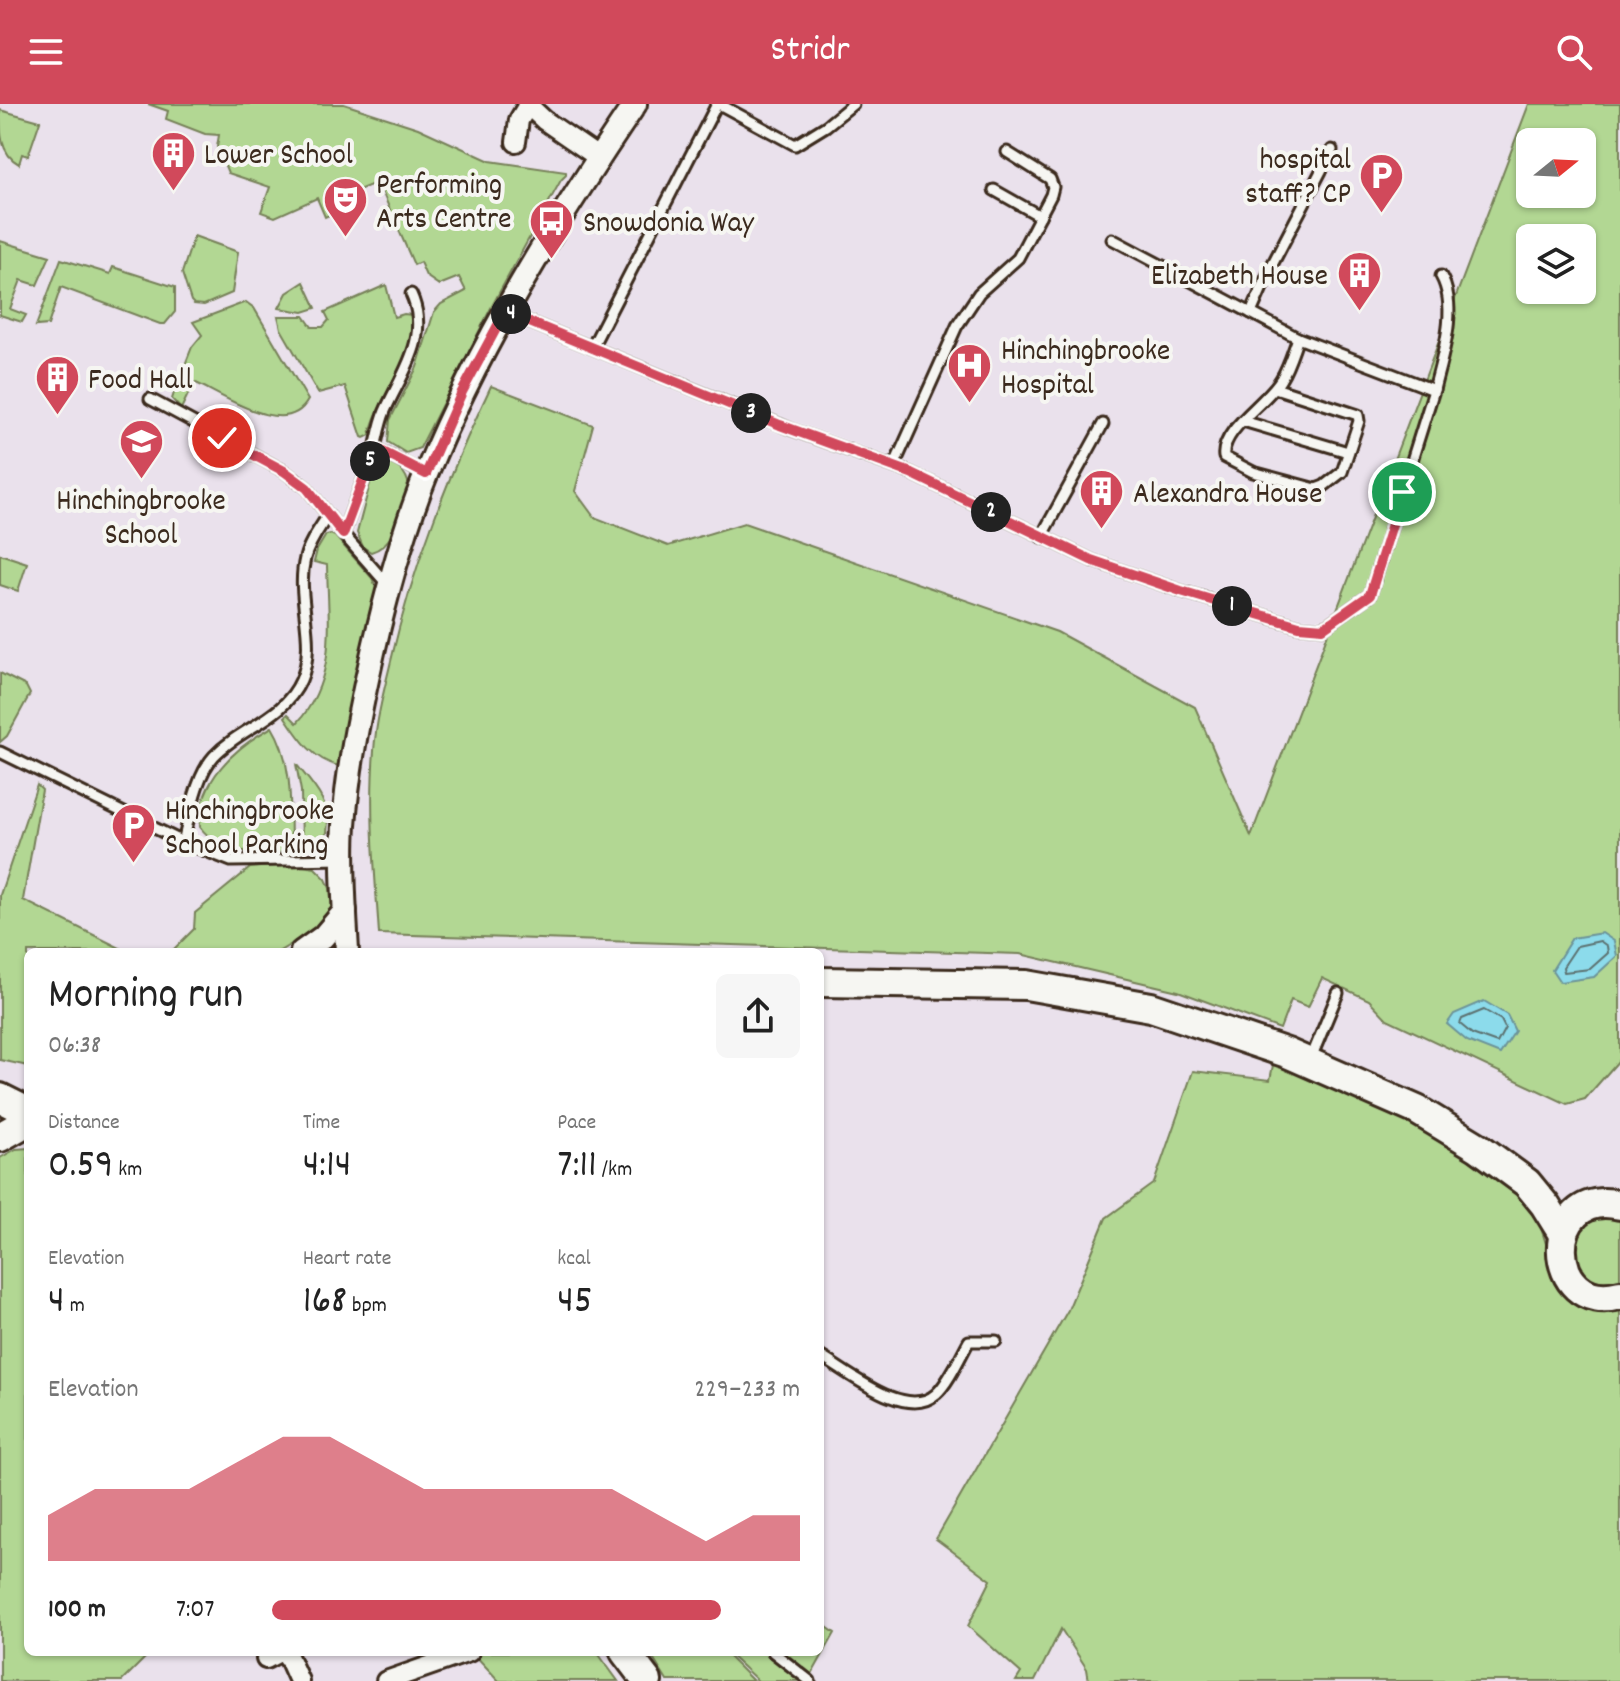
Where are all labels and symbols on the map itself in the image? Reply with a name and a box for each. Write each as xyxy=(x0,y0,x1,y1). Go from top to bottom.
north arrow xyxy=(1516,128,1596,208)
building icon: Lower School xyxy=(149,129,197,192)
place label: Lower School xyxy=(204,136,353,179)
place label: hospital staff? CP xyxy=(1245,141,1351,218)
parking icon: hospital staff? CP xyxy=(1358,151,1406,214)
place label: Performing Arts Centre xyxy=(376,166,511,243)
theatre icon: Performing Arts Centre xyxy=(321,176,369,239)
bus stop icon: Snowdonia Way xyxy=(528,197,576,260)
place label: Snowdonia Way xyxy=(583,204,755,247)
building icon: Elizabeth House xyxy=(1335,250,1383,313)
place label: Elizabeth House xyxy=(1151,257,1328,300)
pin: 4 xyxy=(491,294,531,334)
place label: Hinchingbrooke Hospital xyxy=(1001,332,1170,409)
hospital icon: Hinchingbrooke Hospital xyxy=(946,342,994,405)
building icon: Food Hall xyxy=(33,354,81,417)
place label: Food Hall xyxy=(88,361,193,404)
pin: 3 xyxy=(731,393,771,433)
pin xyxy=(188,404,256,472)
school or university icon: Hinchingbrooke School xyxy=(117,417,165,480)
pin: 5 xyxy=(350,441,390,481)
pin xyxy=(1368,458,1436,526)
building icon: Alexandra House xyxy=(1078,468,1126,531)
place label: Alexandra House xyxy=(1133,475,1322,518)
place label: Hinchingbrooke School xyxy=(56,482,226,559)
pin: 2 xyxy=(971,492,1011,532)
pin: 1 xyxy=(1212,586,1252,626)
place label: Hinchingbrooke School Parking xyxy=(165,792,334,869)
parking icon: Hinchingbrooke School Parking xyxy=(110,802,158,865)

